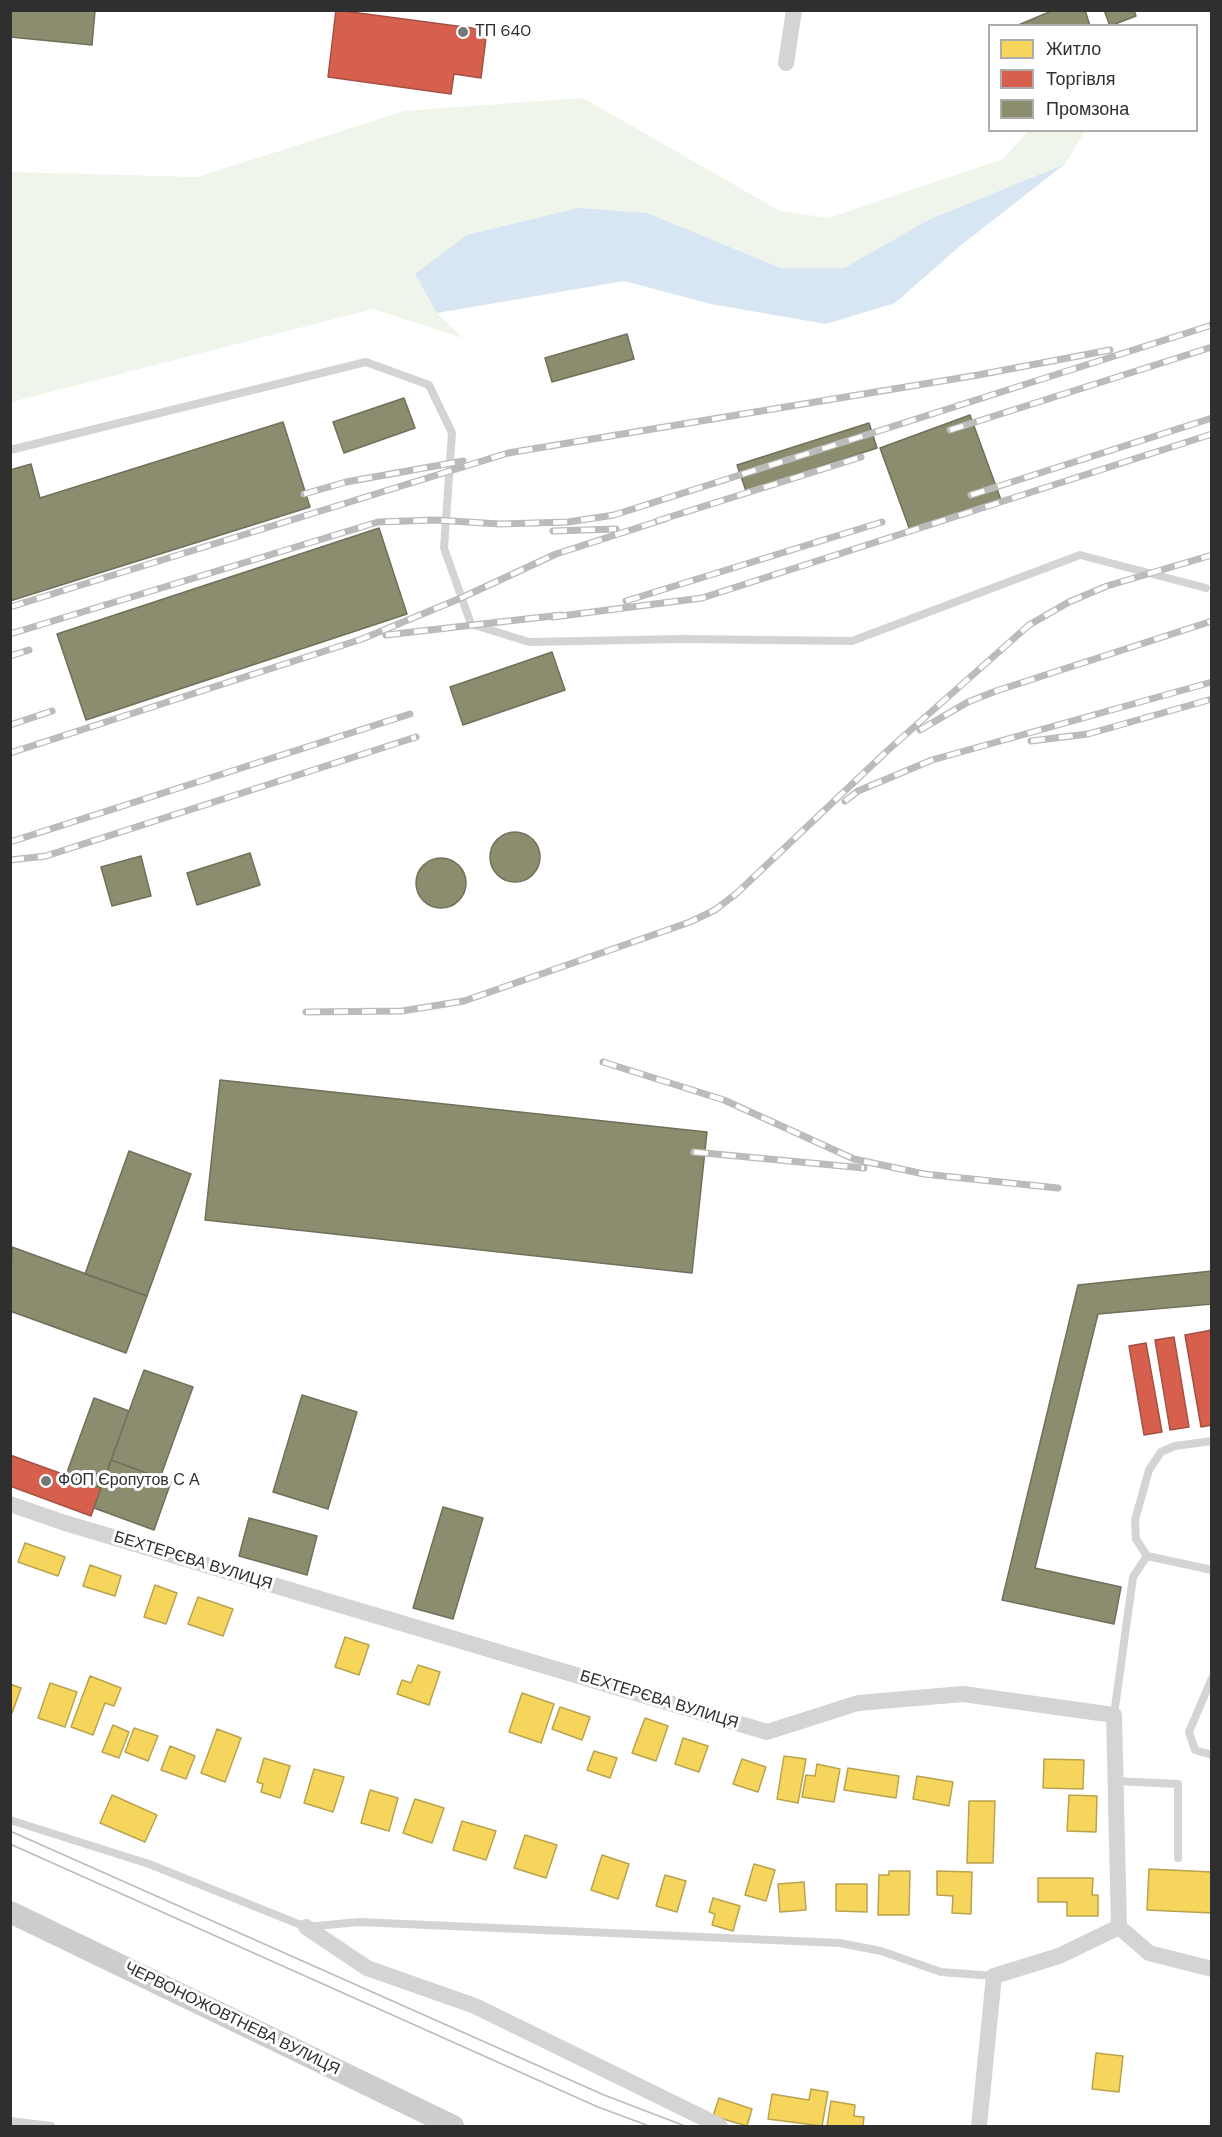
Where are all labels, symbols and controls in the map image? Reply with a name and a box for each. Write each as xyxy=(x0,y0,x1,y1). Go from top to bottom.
place label: ТП 640 xyxy=(475,22,531,42)
legend xyxy=(988,24,1198,132)
marker: ТП 640 xyxy=(456,25,470,39)
text: Житло xyxy=(1046,37,1101,61)
text: Торгівля xyxy=(1046,67,1116,91)
text: Промзона xyxy=(1046,97,1129,121)
place label: ФОП Єропутов С А xyxy=(58,1471,200,1491)
marker: ФОП Єропутов С А xyxy=(39,1474,53,1488)
street label: БЕХТЕРЄВА ВУЛИЦЯ xyxy=(111,1528,275,1594)
street label: БЕХТЕРЄВА ВУЛИЦЯ xyxy=(577,1667,741,1733)
street label: ЧЕРВОНОЖОВТНЕВА ВУЛИЦЯ xyxy=(121,1958,343,2080)

